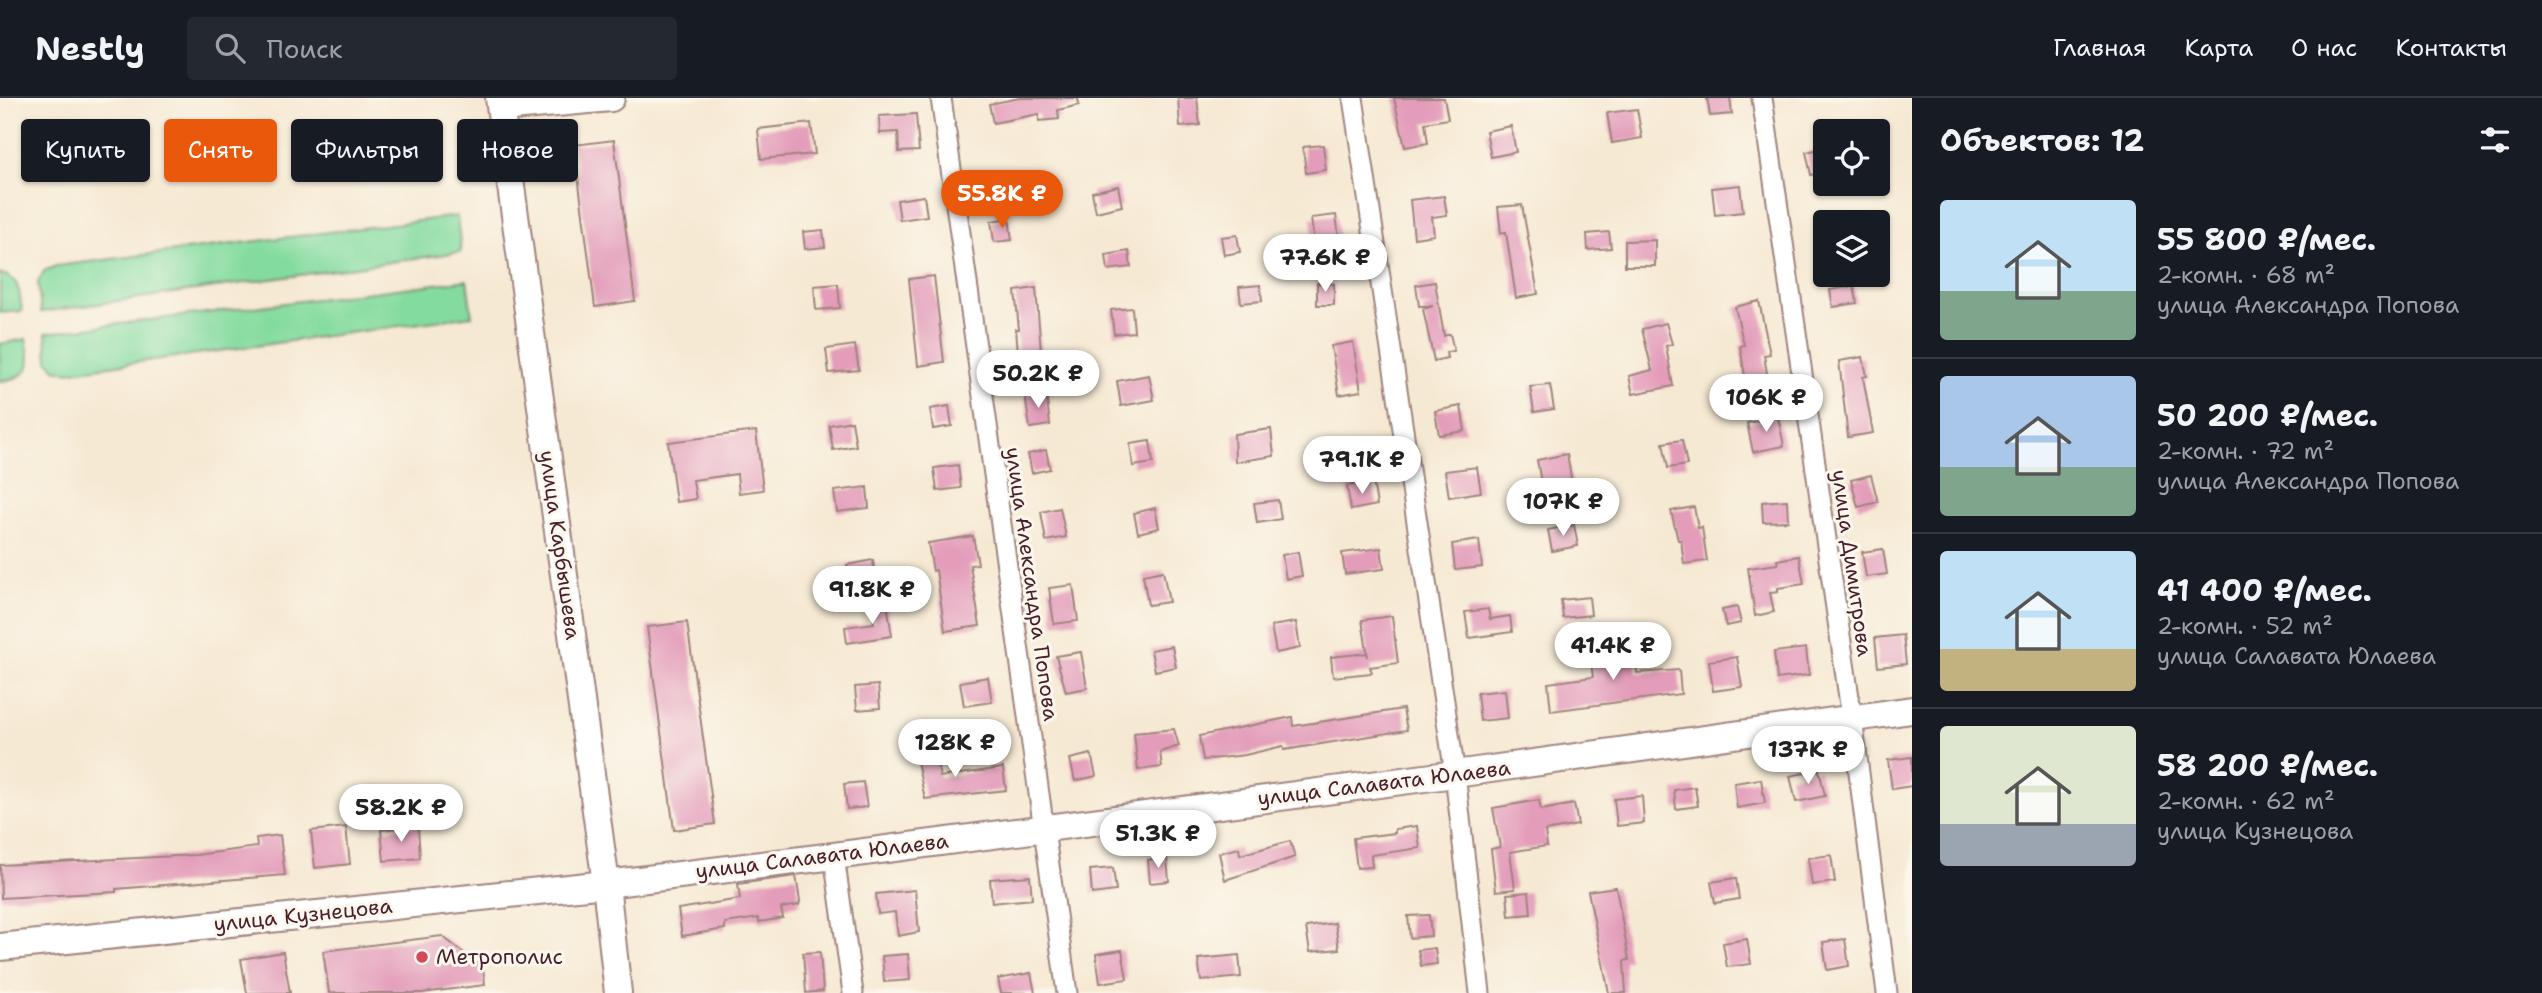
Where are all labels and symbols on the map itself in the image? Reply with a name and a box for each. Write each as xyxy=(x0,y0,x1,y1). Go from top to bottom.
pin: 55.8K ₽ xyxy=(937,170,1067,230)
pin: 77.6K ₽ xyxy=(1260,234,1390,294)
pin: 50.2K ₽ xyxy=(973,350,1103,410)
pin: 106K ₽ xyxy=(1709,374,1823,434)
pin: 79.1K ₽ xyxy=(1297,436,1427,496)
street label: улица Александра Попова xyxy=(999,445,1065,723)
street label: улица Карбышева xyxy=(533,449,587,641)
street label: улица Димитрова xyxy=(1825,468,1879,658)
pin: 107K ₽ xyxy=(1506,478,1620,538)
pin: 91.8K ₽ xyxy=(807,566,937,626)
pin: 41.4K ₽ xyxy=(1548,622,1678,682)
pin: 128K ₽ xyxy=(898,720,1012,779)
pin: 137K ₽ xyxy=(1751,726,1865,786)
street label: улица Салавата Юлаева xyxy=(1256,754,1512,812)
pin: 58.2K ₽ xyxy=(336,784,466,844)
pin: 51.3K ₽ xyxy=(1093,810,1223,870)
street label: улица Салавата Юлаева xyxy=(694,827,950,885)
street label: улица Кузнецова xyxy=(212,892,394,938)
place label: Метрополис xyxy=(436,943,563,971)
marker: Метрополис xyxy=(414,949,430,965)

